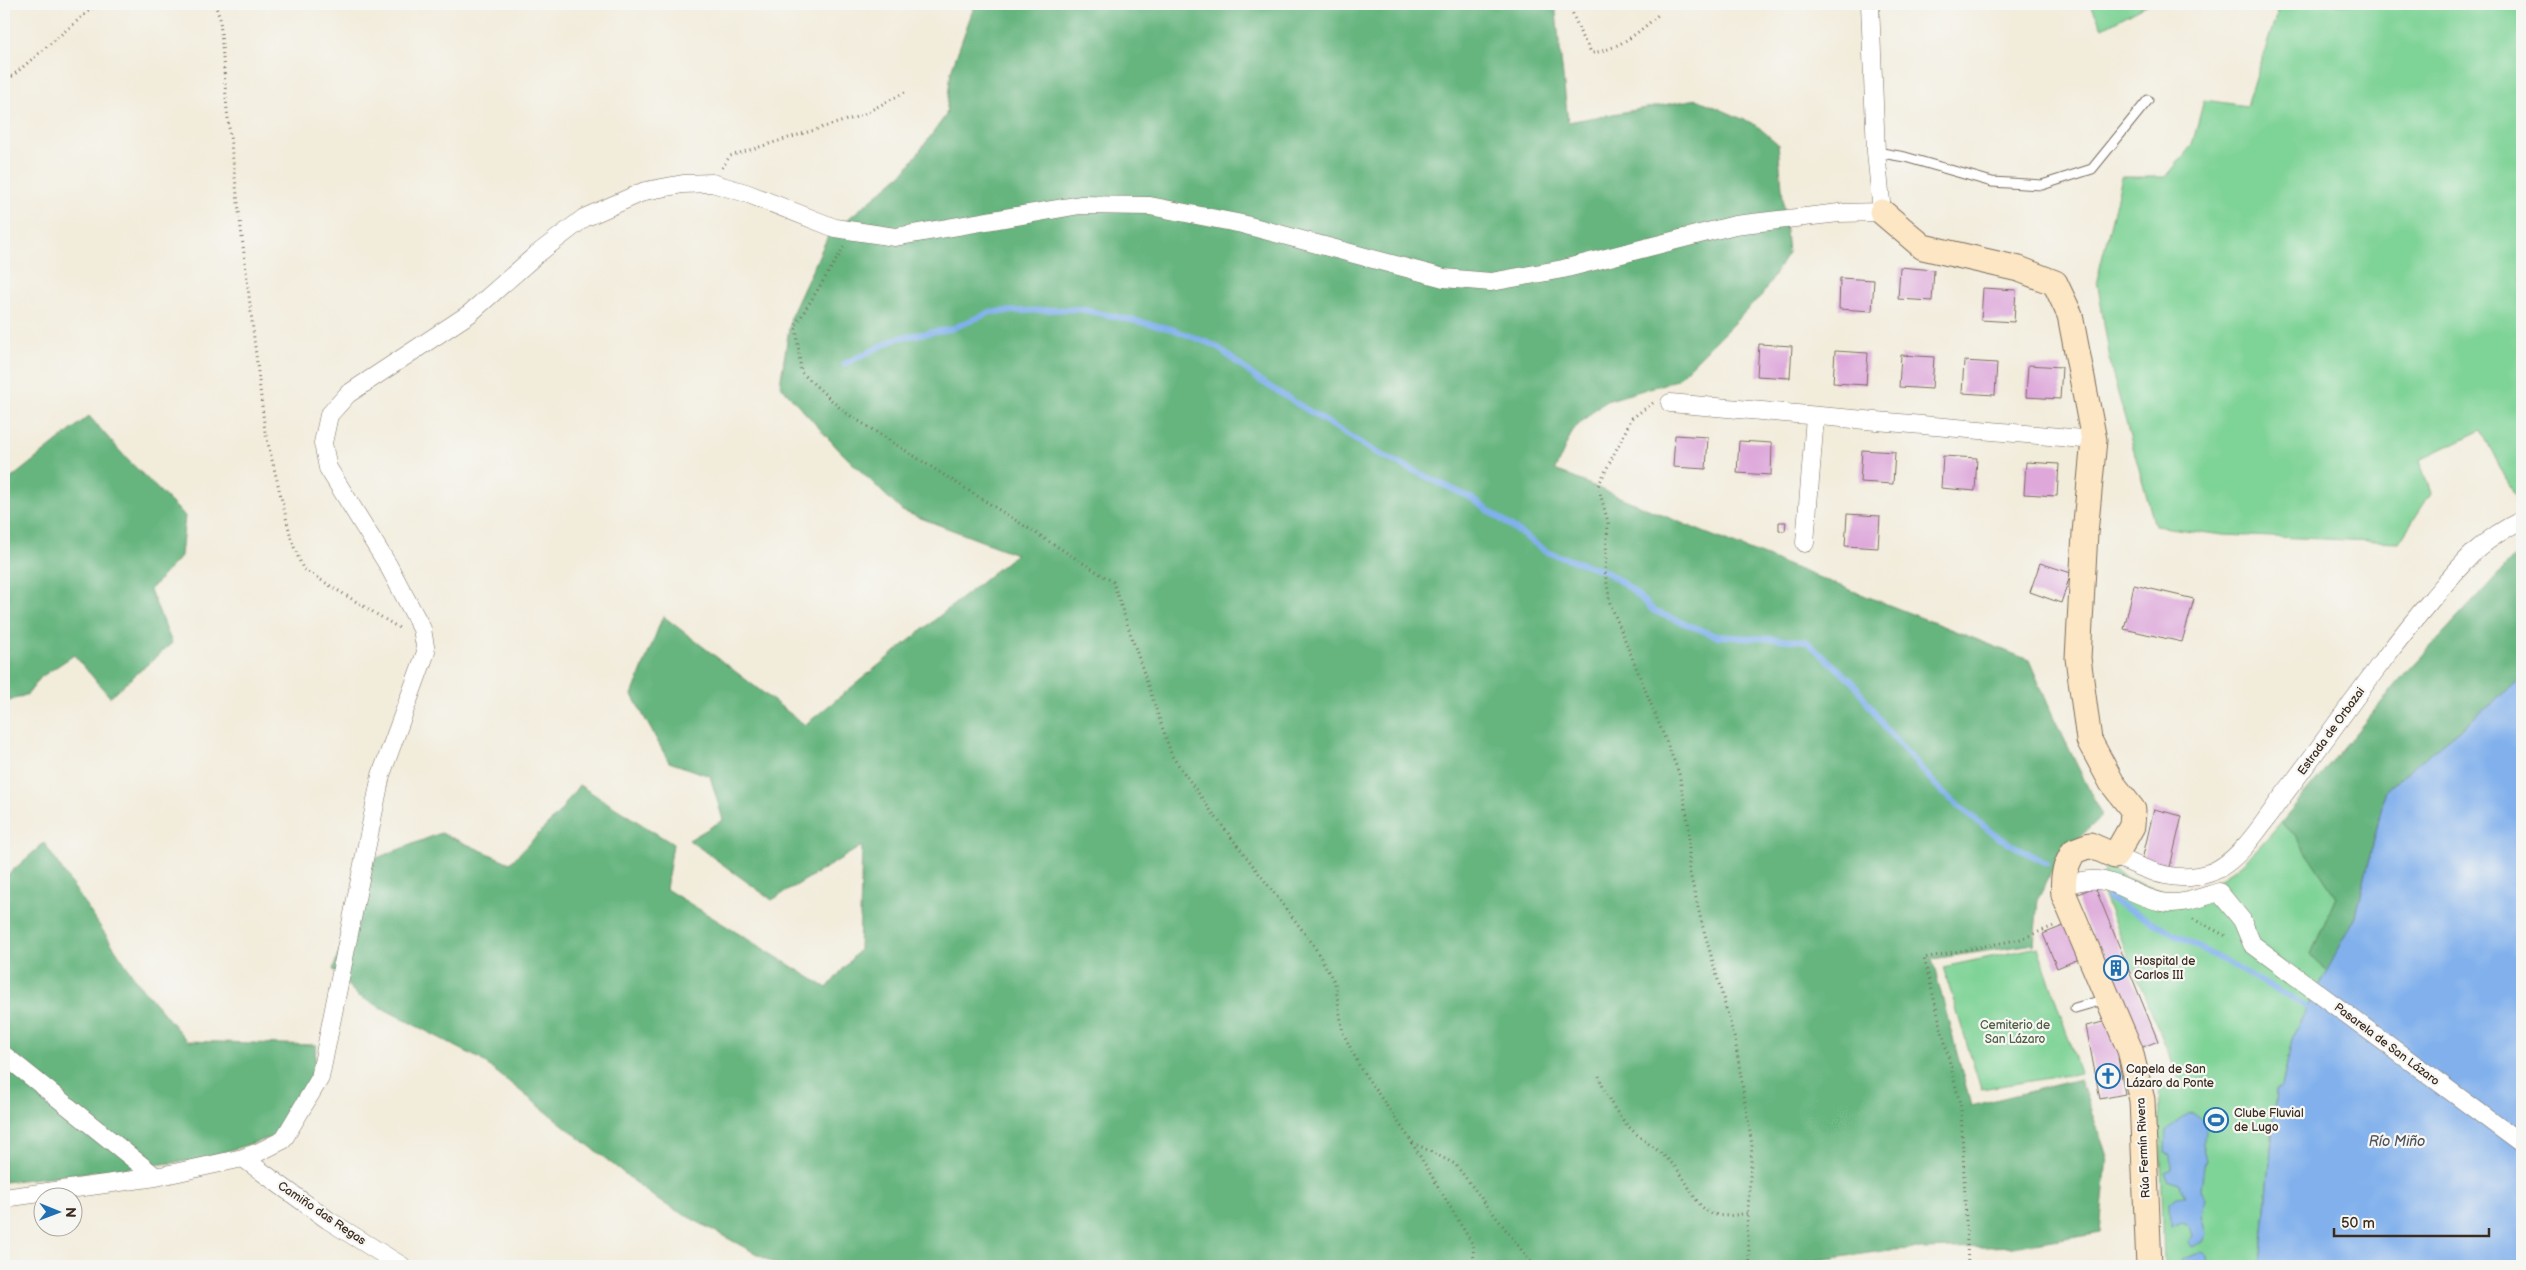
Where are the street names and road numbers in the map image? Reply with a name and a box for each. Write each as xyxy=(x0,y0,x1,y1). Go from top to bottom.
street label: Estrada de Orbazai xyxy=(2295,684,2368,778)
street label: Pasarela de San Lázaro xyxy=(2331,1000,2443,1089)
street label: Rúa Fermín Rivera xyxy=(2133,1097,2154,1199)
street label: Camiño das Regas xyxy=(275,1178,369,1248)

